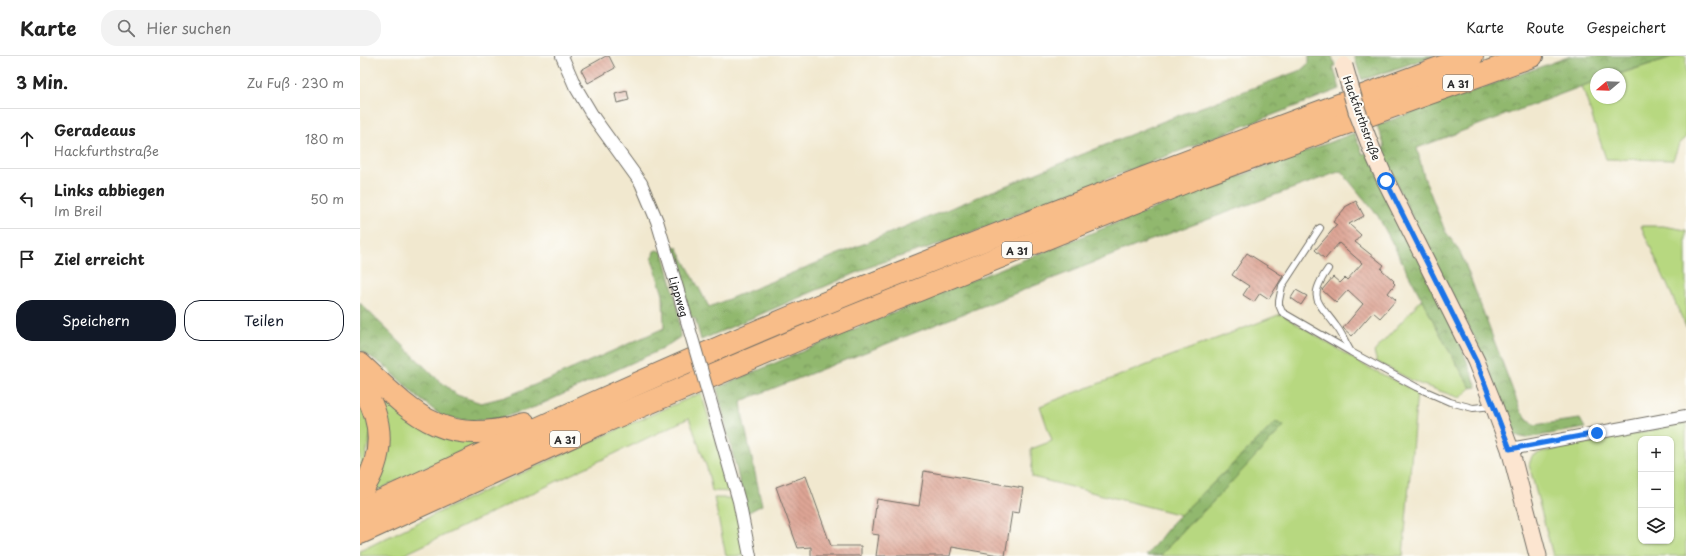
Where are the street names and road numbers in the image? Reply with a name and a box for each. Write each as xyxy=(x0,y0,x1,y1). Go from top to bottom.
street label: Hackfurthstraße xyxy=(1339,73,1385,163)
road number: A 31 xyxy=(1443,75,1473,91)
road number: A 31 xyxy=(1002,242,1032,258)
street label: Lippweg xyxy=(665,274,694,319)
road number: A 31 xyxy=(550,431,580,447)

